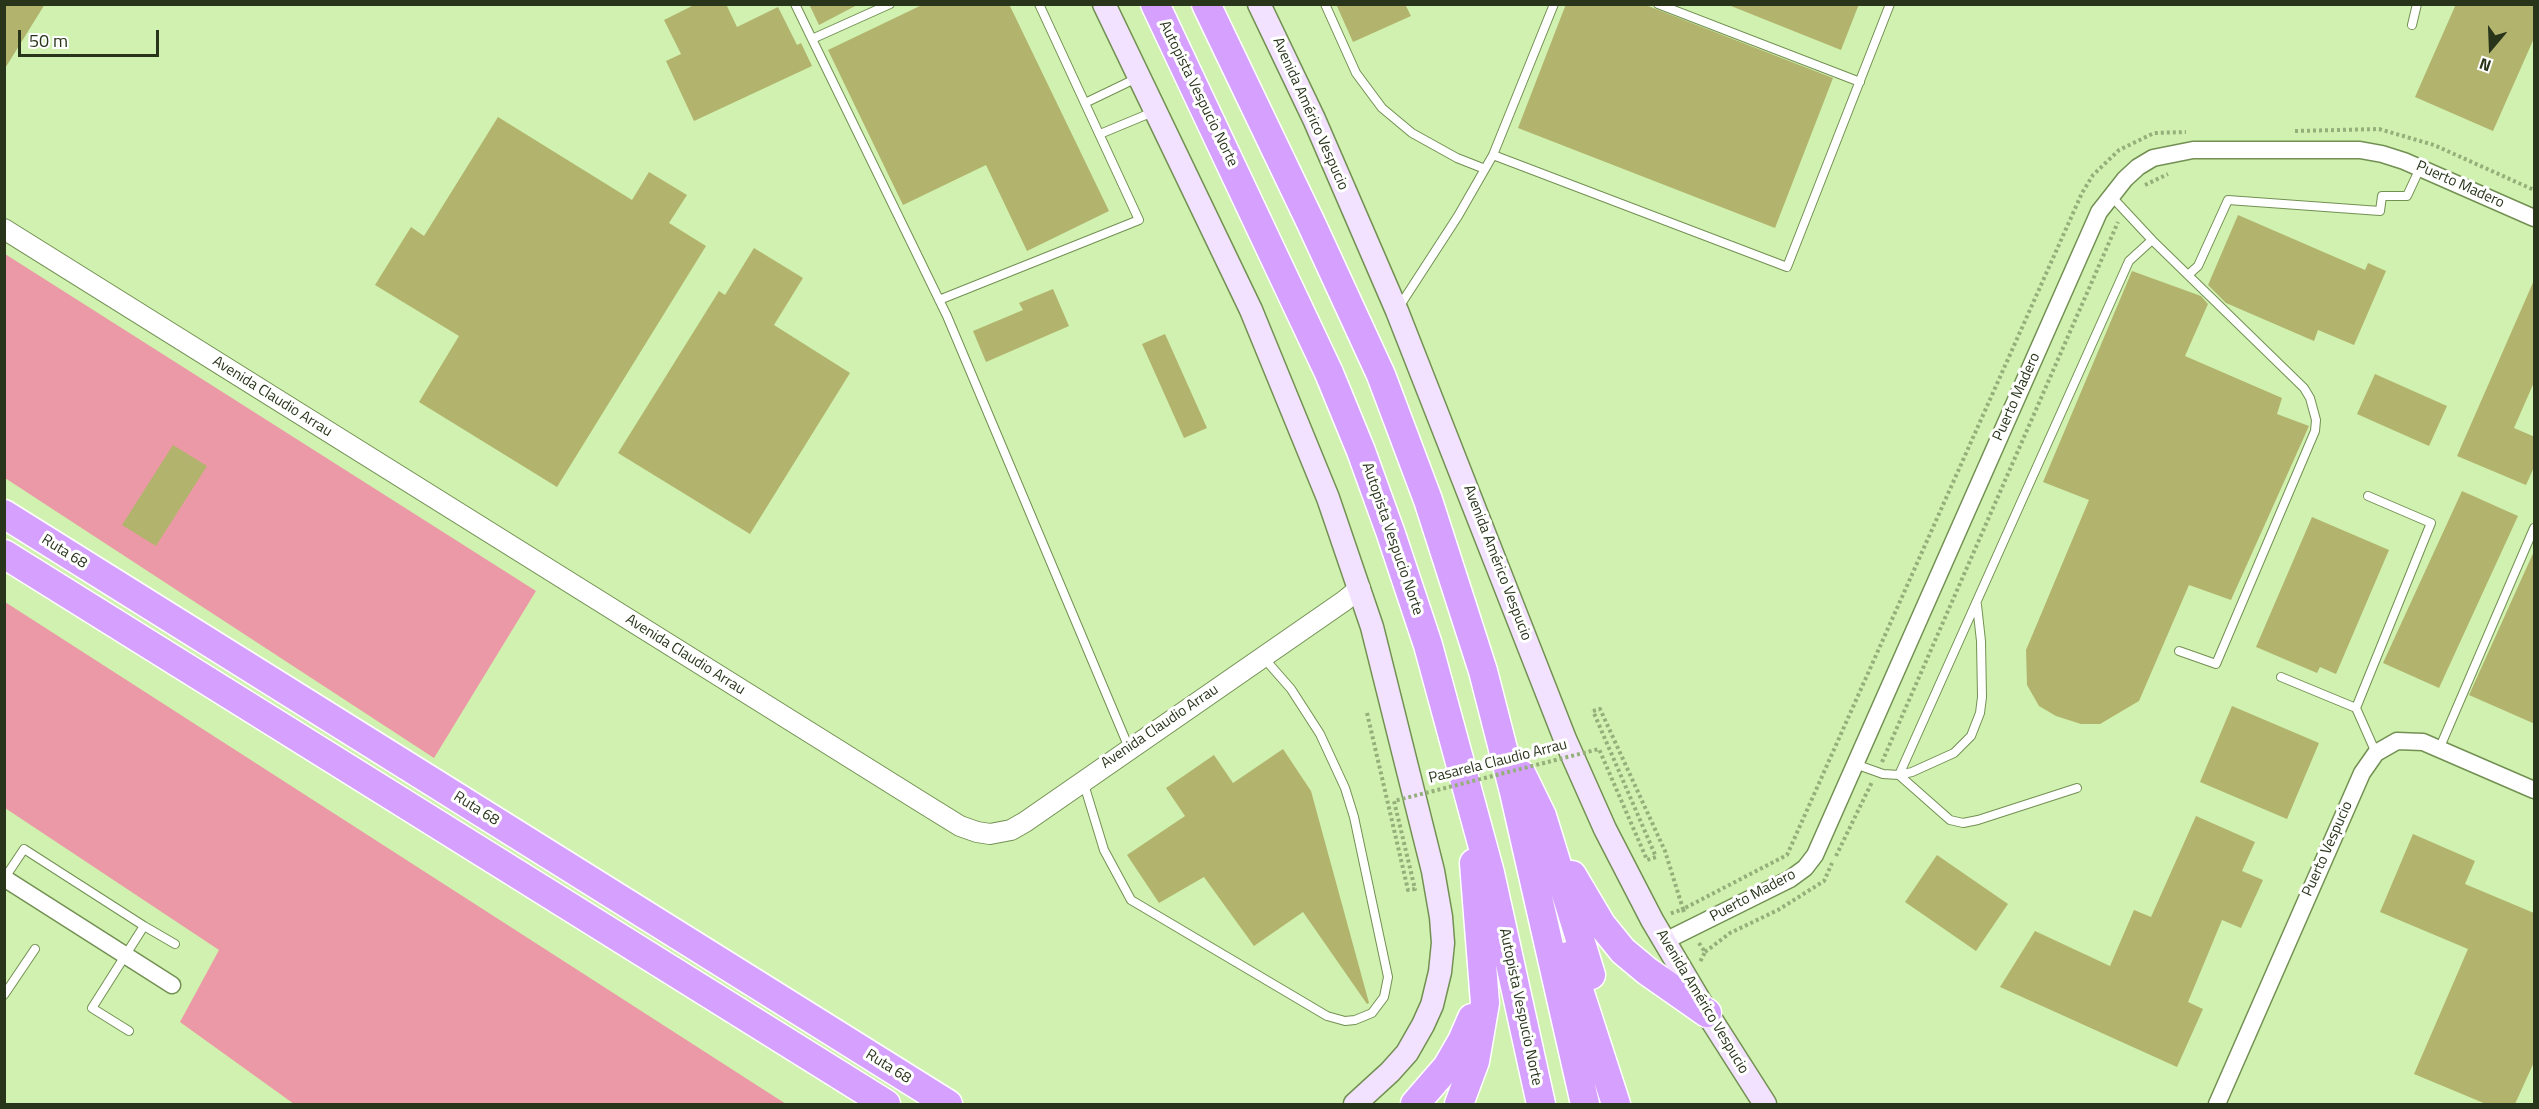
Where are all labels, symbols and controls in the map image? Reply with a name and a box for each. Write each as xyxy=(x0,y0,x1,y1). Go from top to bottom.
scale bar xyxy=(21,18,162,56)
street label: Autopista Vespucio Norte xyxy=(1155,18,1241,170)
north arrow xyxy=(2461,18,2521,78)
text: 50 m xyxy=(29,27,68,54)
street label: Avenida Américo Vespucio xyxy=(1268,35,1352,193)
text: N xyxy=(2476,52,2494,78)
street label: Puerto Madero xyxy=(2413,158,2507,212)
street label: Puerto Madero xyxy=(1990,350,2044,444)
street label: Avenida Claudio Arrau xyxy=(209,353,335,441)
street label: Autopista Vespucio Norte xyxy=(1357,460,1427,618)
street label: Avenida Américo Vespucio xyxy=(1459,483,1535,643)
street label: Ruta 68 xyxy=(38,531,90,573)
street label: Avenida Claudio Arrau xyxy=(622,611,748,699)
street label: Avenida Claudio Arrau xyxy=(1098,681,1222,773)
street label: Pasarela Claudio Arrau xyxy=(1427,736,1569,788)
street label: Ruta 68 xyxy=(450,788,502,830)
street label: Puerto Vespucio xyxy=(2299,799,2357,899)
street label: Puerto Madero xyxy=(1707,866,1799,926)
street label: Autopista Vespucio Norte xyxy=(1495,927,1545,1087)
street label: Avenida Américo Vespucio xyxy=(1652,927,1752,1077)
street label: Ruta 68 xyxy=(862,1046,914,1088)

